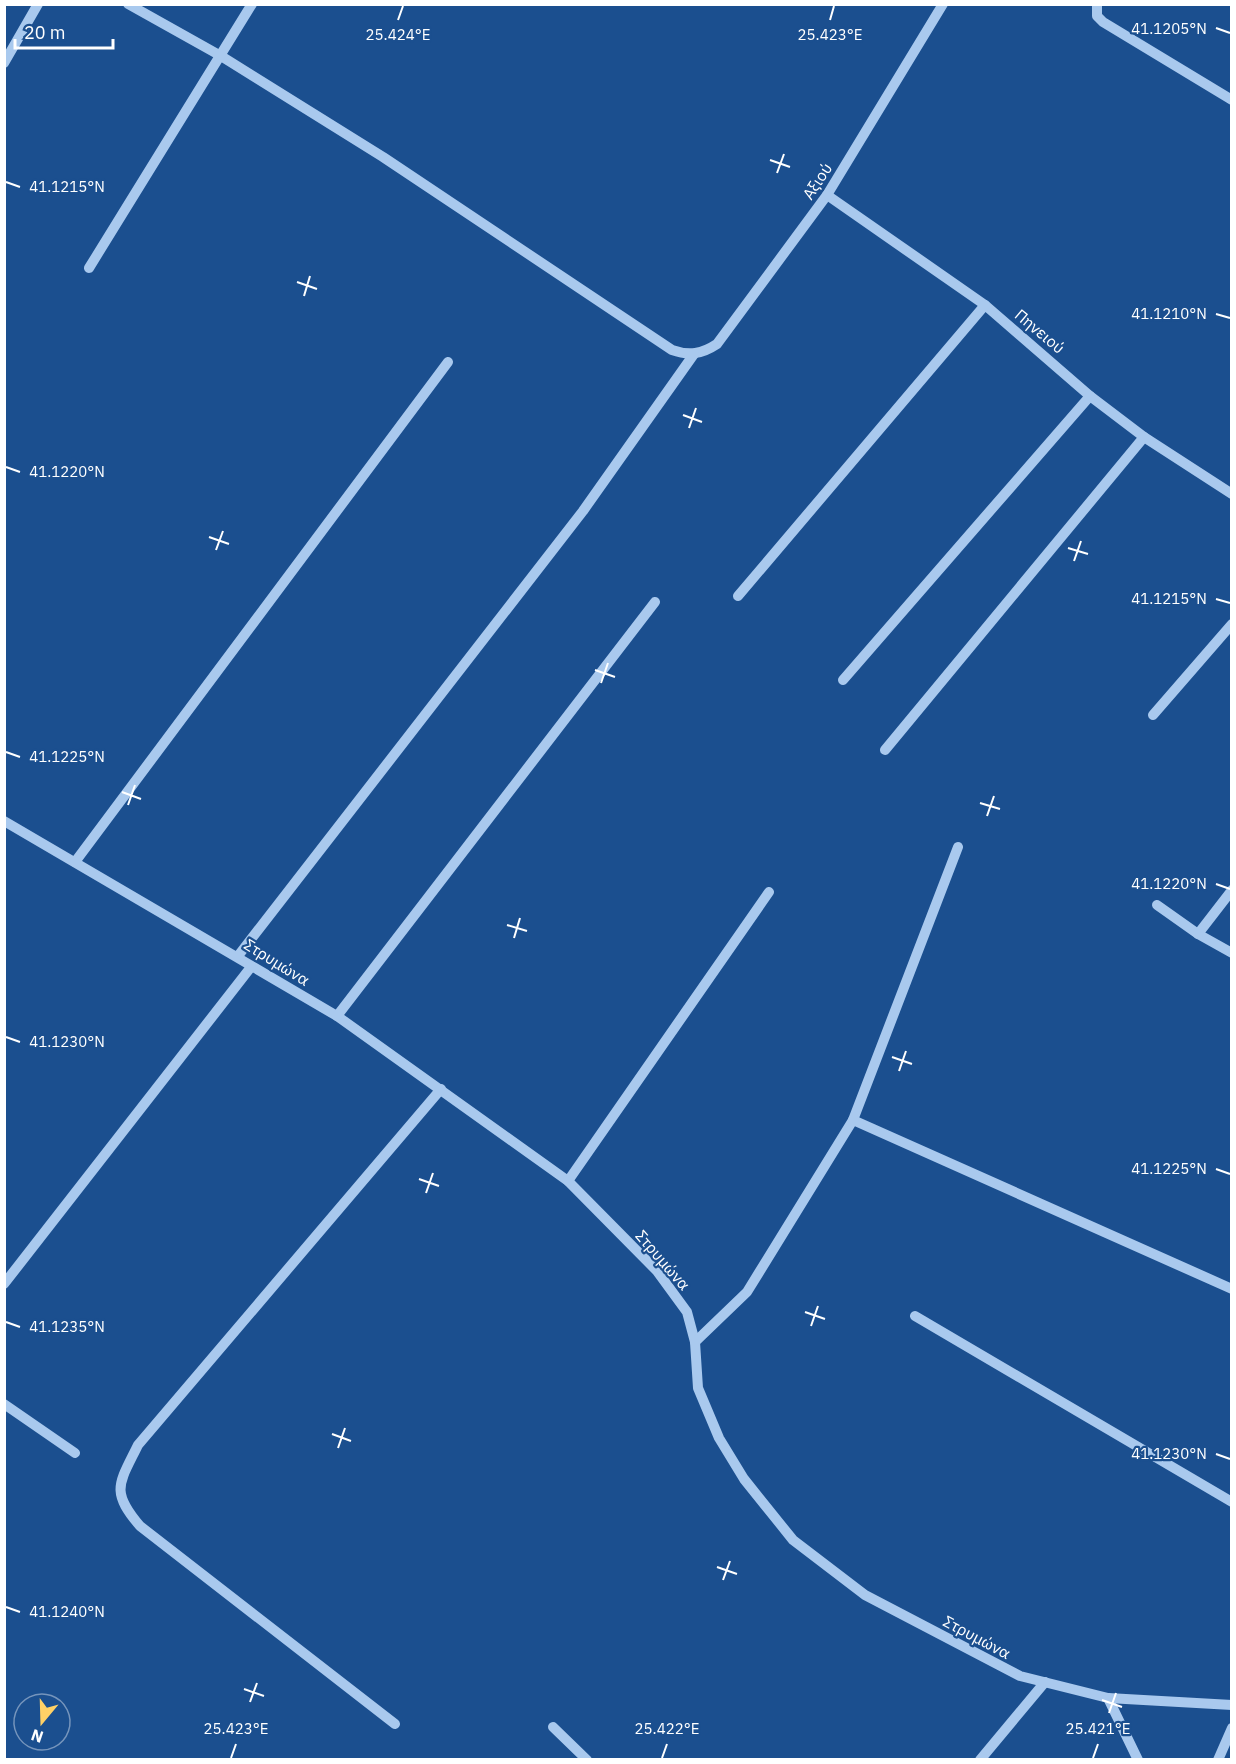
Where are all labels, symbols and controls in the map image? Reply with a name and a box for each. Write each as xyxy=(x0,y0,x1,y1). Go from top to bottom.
scale bar xyxy=(15,12,112,50)
text: 41.1205°N xyxy=(1131,19,1207,38)
text: 20 m xyxy=(24,21,66,44)
text: 25.424°E xyxy=(366,25,430,44)
text: 25.423°E xyxy=(798,25,862,44)
street label: Αξιού xyxy=(798,159,836,203)
text: 41.1215°N xyxy=(29,177,105,196)
street label: Πηνειού xyxy=(1011,304,1069,358)
text: 41.1210°N xyxy=(1131,304,1207,323)
text: 41.1220°N xyxy=(29,462,105,481)
text: 41.1215°N xyxy=(1131,589,1207,608)
text: 41.1225°N xyxy=(29,747,105,766)
text: 41.1220°N xyxy=(1131,874,1207,893)
street label: Στρυμώνα xyxy=(241,934,313,990)
text: 41.1230°N xyxy=(29,1032,105,1051)
text: 41.1225°N xyxy=(1131,1159,1207,1178)
street label: Στρυμώνα xyxy=(631,1226,695,1294)
text: 41.1235°N xyxy=(29,1317,105,1336)
text: 41.1230°N xyxy=(1131,1444,1207,1463)
text: 41.1240°N xyxy=(29,1602,105,1621)
street label: Στρυμώνα xyxy=(940,1611,1014,1663)
north arrow xyxy=(12,1692,72,1752)
text: 25.423°E xyxy=(204,1719,268,1738)
text: 25.422°E xyxy=(635,1719,699,1738)
text: 25.421°E xyxy=(1066,1719,1130,1738)
text: N xyxy=(28,1725,46,1748)

